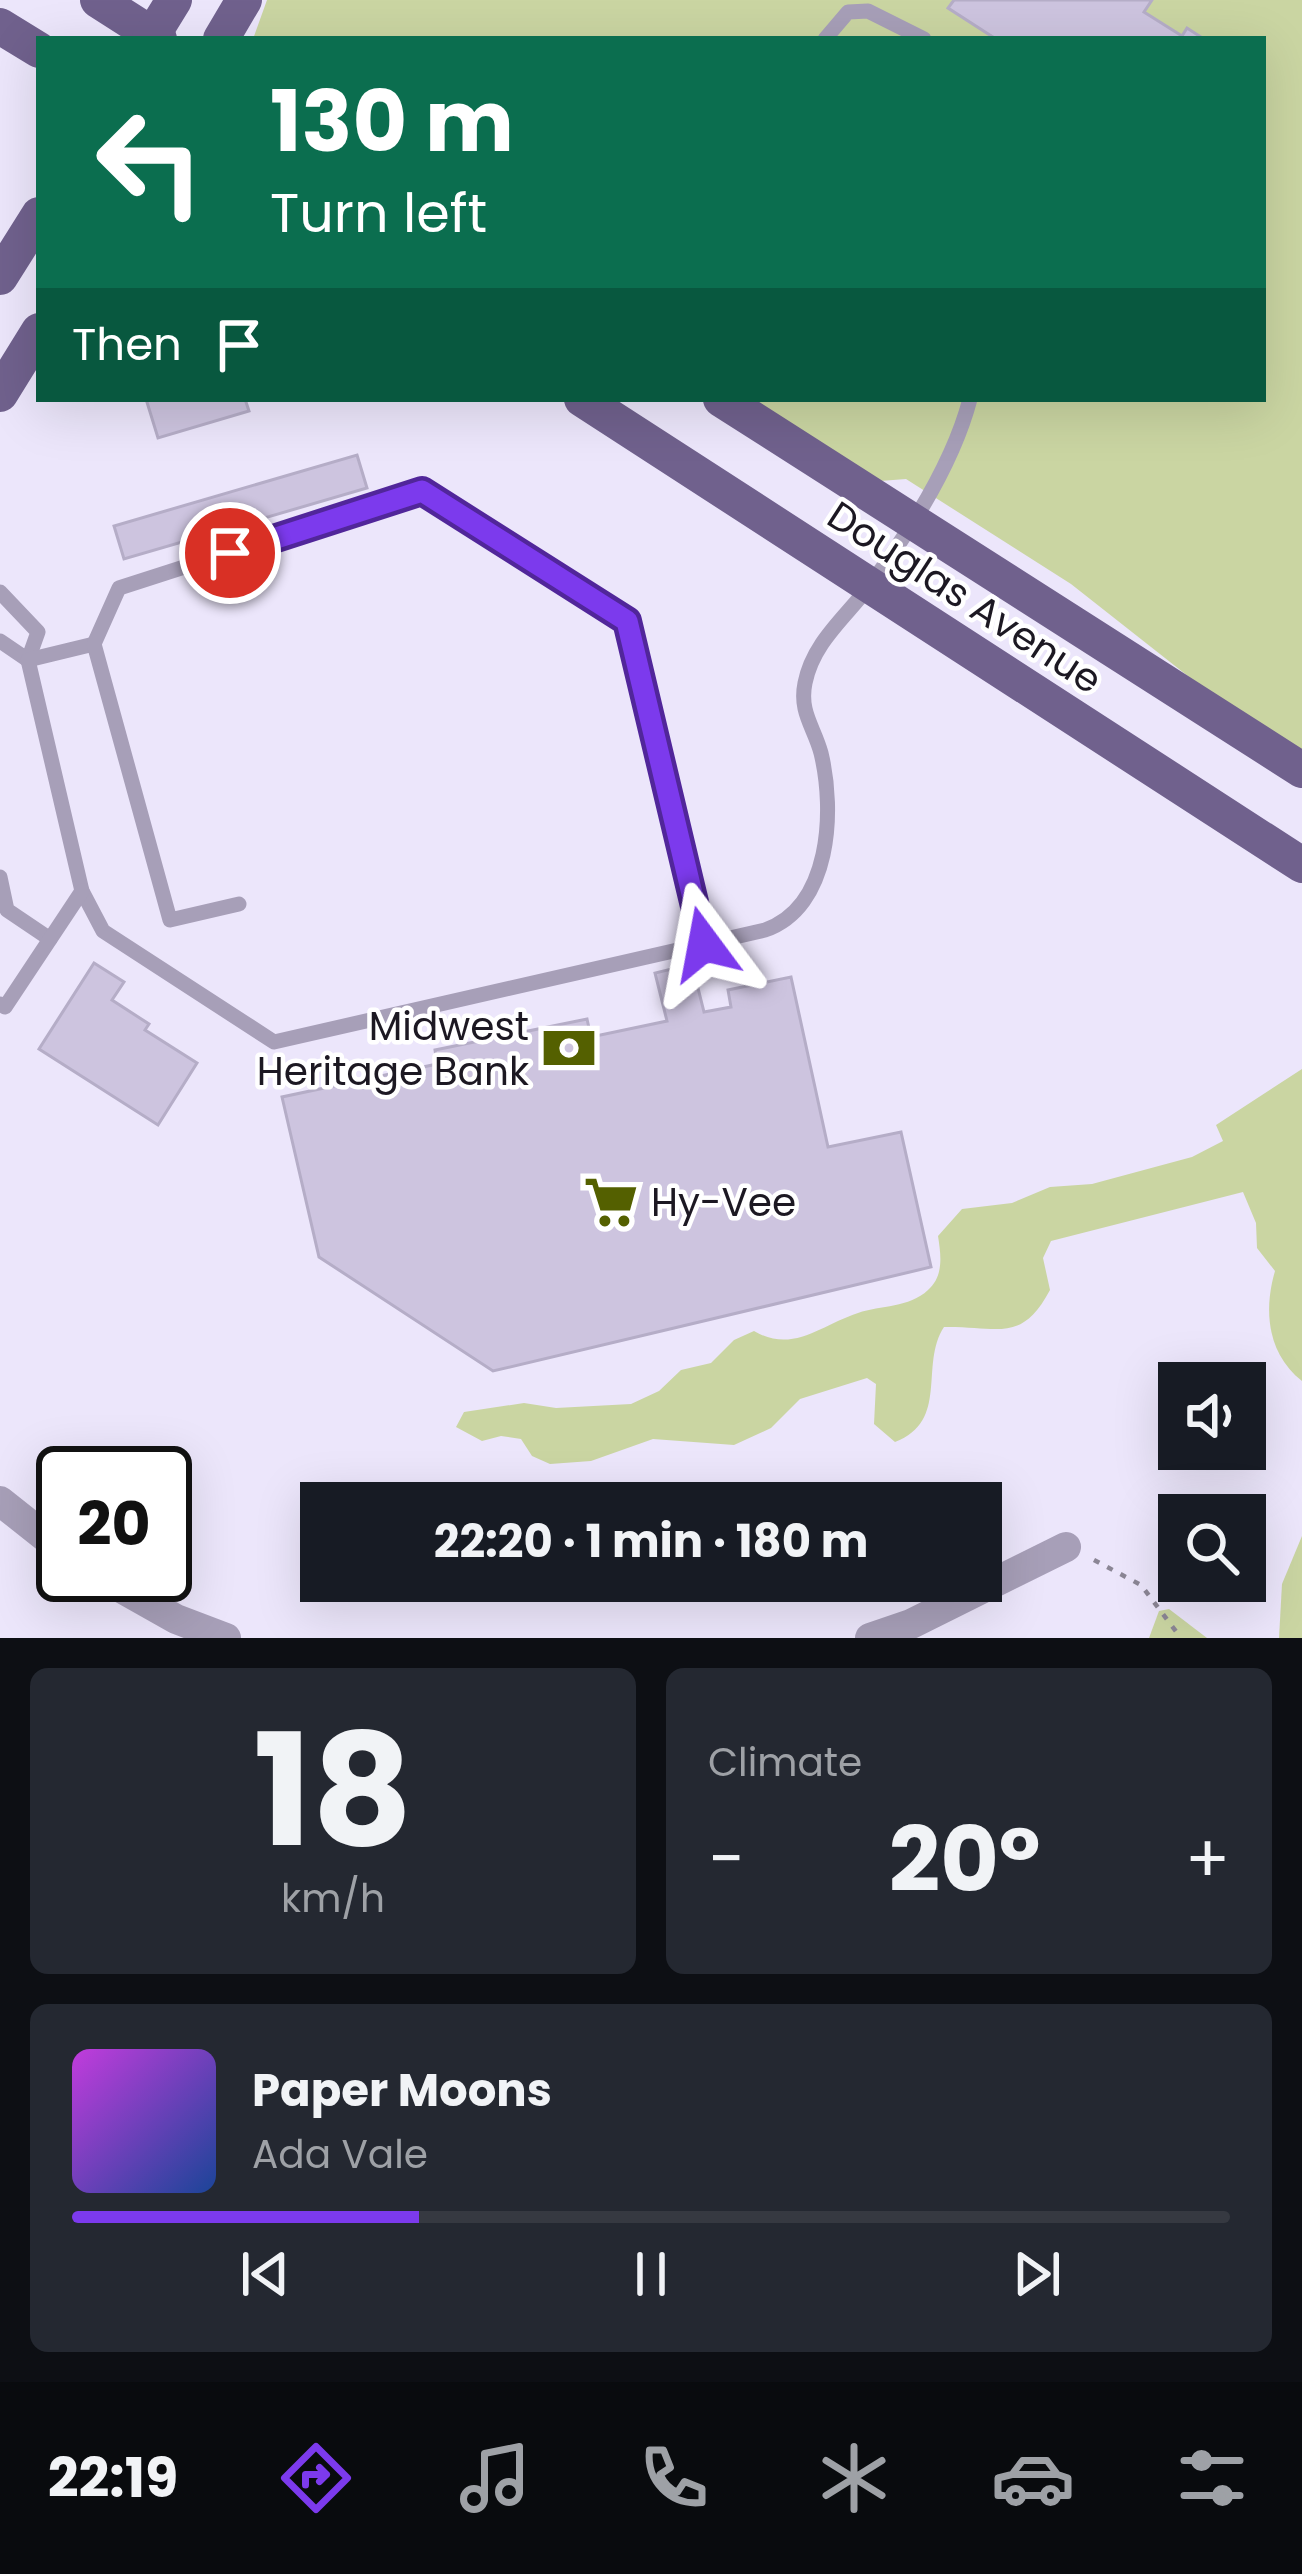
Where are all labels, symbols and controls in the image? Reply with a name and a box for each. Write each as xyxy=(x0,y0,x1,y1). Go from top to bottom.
text: 130 m xyxy=(270,63,514,180)
icon: left xyxy=(72,84,228,240)
text: Turn left xyxy=(270,175,487,251)
icon: arrive xyxy=(206,312,272,378)
text: Then xyxy=(72,313,182,376)
street label: Douglas Avenue xyxy=(817,488,1113,707)
pin xyxy=(179,502,281,604)
icon: arrive xyxy=(197,520,263,586)
position arrow xyxy=(641,881,767,1007)
place label: Midwest Heritage Bank xyxy=(257,999,529,1099)
bank icon: Midwest Heritage Bank xyxy=(540,1019,598,1077)
supermarket icon: Hy-Vee xyxy=(582,1173,640,1231)
place label: Hy-Vee xyxy=(651,1175,796,1230)
map controls xyxy=(1158,1362,1266,1602)
button: sound xyxy=(1158,1362,1266,1470)
speed limit sign: 20 xyxy=(36,1446,192,1602)
button: search xyxy=(1158,1494,1266,1602)
text: 22:20 · 1 min · 180 m xyxy=(434,1510,868,1573)
text: 18 xyxy=(253,1681,413,1900)
text: Climate xyxy=(708,1735,862,1790)
text: 20° xyxy=(889,1796,1041,1923)
text: − xyxy=(708,1813,744,1905)
text: + xyxy=(1185,1813,1230,1905)
text: km/h xyxy=(281,1871,385,1926)
text: Paper Moons xyxy=(252,2059,552,2122)
text: Ada Vale xyxy=(252,2127,428,2182)
icon: previous xyxy=(232,2241,298,2307)
icon: pause xyxy=(618,2241,684,2307)
icon: next xyxy=(1004,2241,1070,2307)
icon: directions xyxy=(274,2436,358,2520)
icon: music xyxy=(453,2436,537,2520)
icon: phone xyxy=(632,2436,716,2520)
icon: climate xyxy=(812,2436,896,2520)
icon: car xyxy=(991,2436,1075,2520)
icon: filters xyxy=(1170,2436,1254,2520)
text: 22:19 xyxy=(48,2440,178,2516)

